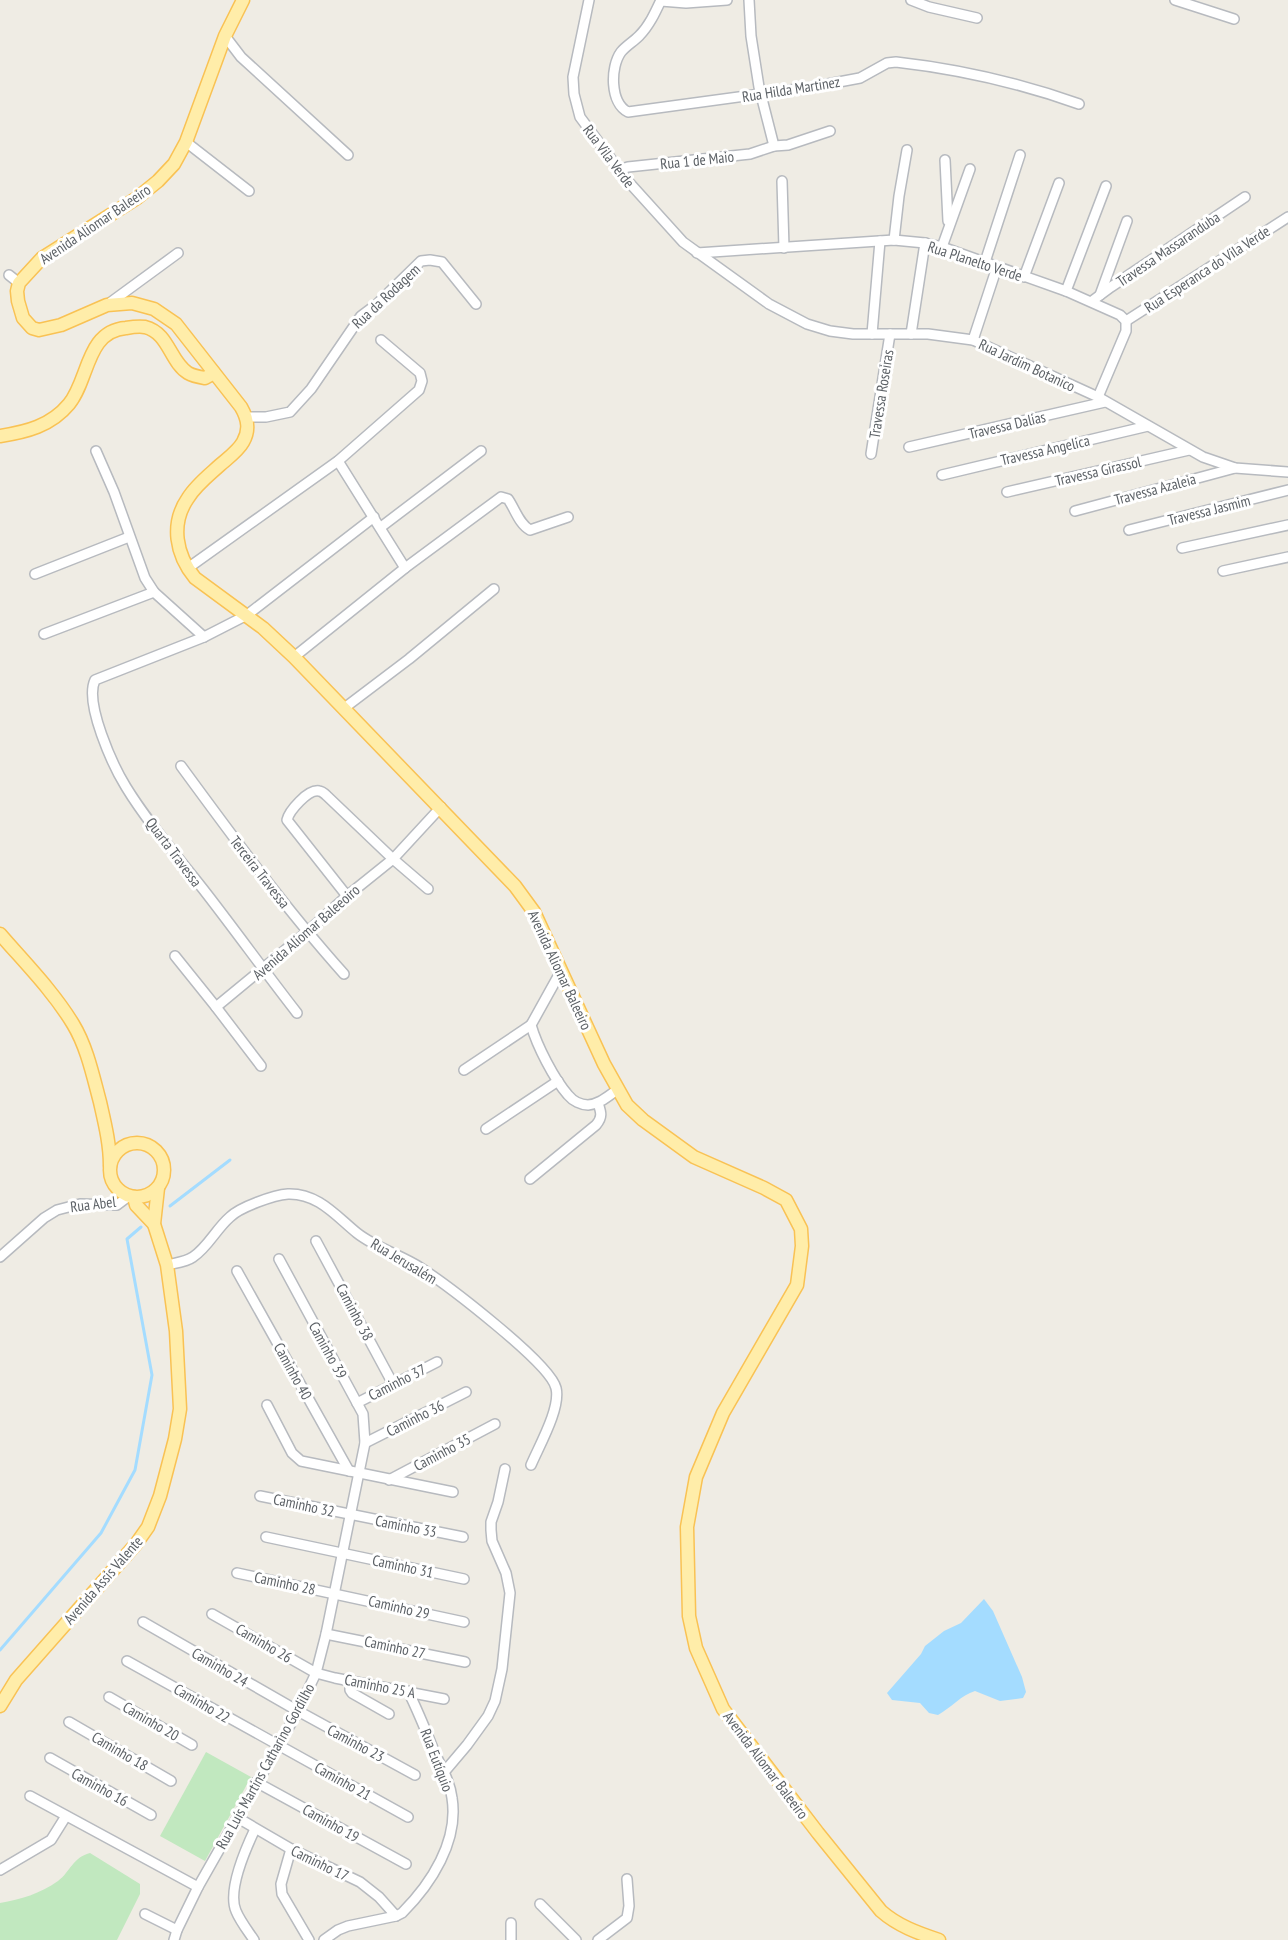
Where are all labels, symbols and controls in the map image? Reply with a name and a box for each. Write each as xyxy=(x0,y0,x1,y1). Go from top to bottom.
street label: Rua Hilda Martinez xyxy=(741,72,841,106)
street label: Rua Vila Verde xyxy=(579,121,639,191)
street label: Rua 1 de Maio xyxy=(659,147,735,173)
street label: Avenida Aliomar Baleeiro xyxy=(36,180,154,268)
street label: Travessa Massaranduba xyxy=(1113,207,1223,291)
street label: Rua Esperanca do Vila Verde xyxy=(1141,221,1273,317)
street label: Rua Planelto Verde xyxy=(925,237,1025,285)
street label: Rua da Rodagem xyxy=(348,260,424,332)
street label: Rua Jardim Botanico xyxy=(976,334,1078,396)
street label: Travessa Roseiras xyxy=(865,348,897,440)
street label: Travessa Dalias xyxy=(967,407,1047,443)
street label: Travessa Angelica xyxy=(999,431,1091,469)
street label: Travessa Girassol xyxy=(1053,452,1143,490)
street label: Travessa Azaleia xyxy=(1112,469,1198,509)
street label: Travessa Jasmim xyxy=(1166,491,1252,529)
street label: Quarta Travessa xyxy=(142,814,206,890)
street label: Terceira Travessa xyxy=(226,832,294,912)
street label: Avenida Aliomar Baleeoiro xyxy=(248,880,364,984)
street label: Avenida Aliomar Baleeiro xyxy=(524,907,596,1033)
street label: Rua Abel xyxy=(69,1192,117,1216)
street label: Rua Jerusalém xyxy=(367,1234,441,1288)
street label: Caminho 38 xyxy=(332,1280,378,1344)
street label: Caminho 39 xyxy=(305,1318,351,1382)
street label: Caminho 40 xyxy=(270,1339,316,1403)
street label: Caminho 37 xyxy=(365,1359,429,1405)
street label: Caminho 36 xyxy=(383,1395,447,1441)
street label: Caminho 35 xyxy=(410,1429,474,1475)
street label: Caminho 32 xyxy=(272,1489,336,1521)
street label: Caminho 33 xyxy=(374,1511,438,1541)
street label: Avenida Assis Valente xyxy=(59,1532,147,1628)
street label: Caminho 31 xyxy=(371,1550,435,1582)
street label: Caminho 28 xyxy=(253,1567,317,1599)
street label: Caminho 29 xyxy=(367,1591,431,1623)
street label: Caminho 26 xyxy=(232,1619,296,1667)
street label: Caminho 27 xyxy=(363,1631,427,1663)
street label: Caminho 24 xyxy=(188,1643,252,1691)
street label: Caminho 25 A xyxy=(343,1670,418,1702)
street label: Caminho 22 xyxy=(170,1679,234,1727)
street label: Rua Luís Martins Catharino Gordilho xyxy=(211,1680,319,1852)
street label: Caminho 20 xyxy=(119,1697,183,1745)
street label: Avenida Aliomar Baleeiro xyxy=(719,1707,813,1823)
street label: Caminho 23 xyxy=(324,1720,388,1766)
street label: Rua Eutíquio xyxy=(416,1726,458,1794)
street label: Caminho 18 xyxy=(88,1727,152,1775)
street label: Caminho 21 xyxy=(311,1758,375,1804)
street label: Caminho 16 xyxy=(68,1764,132,1810)
street label: Caminho 19 xyxy=(299,1800,363,1846)
street label: Caminho 17 xyxy=(288,1841,352,1885)

